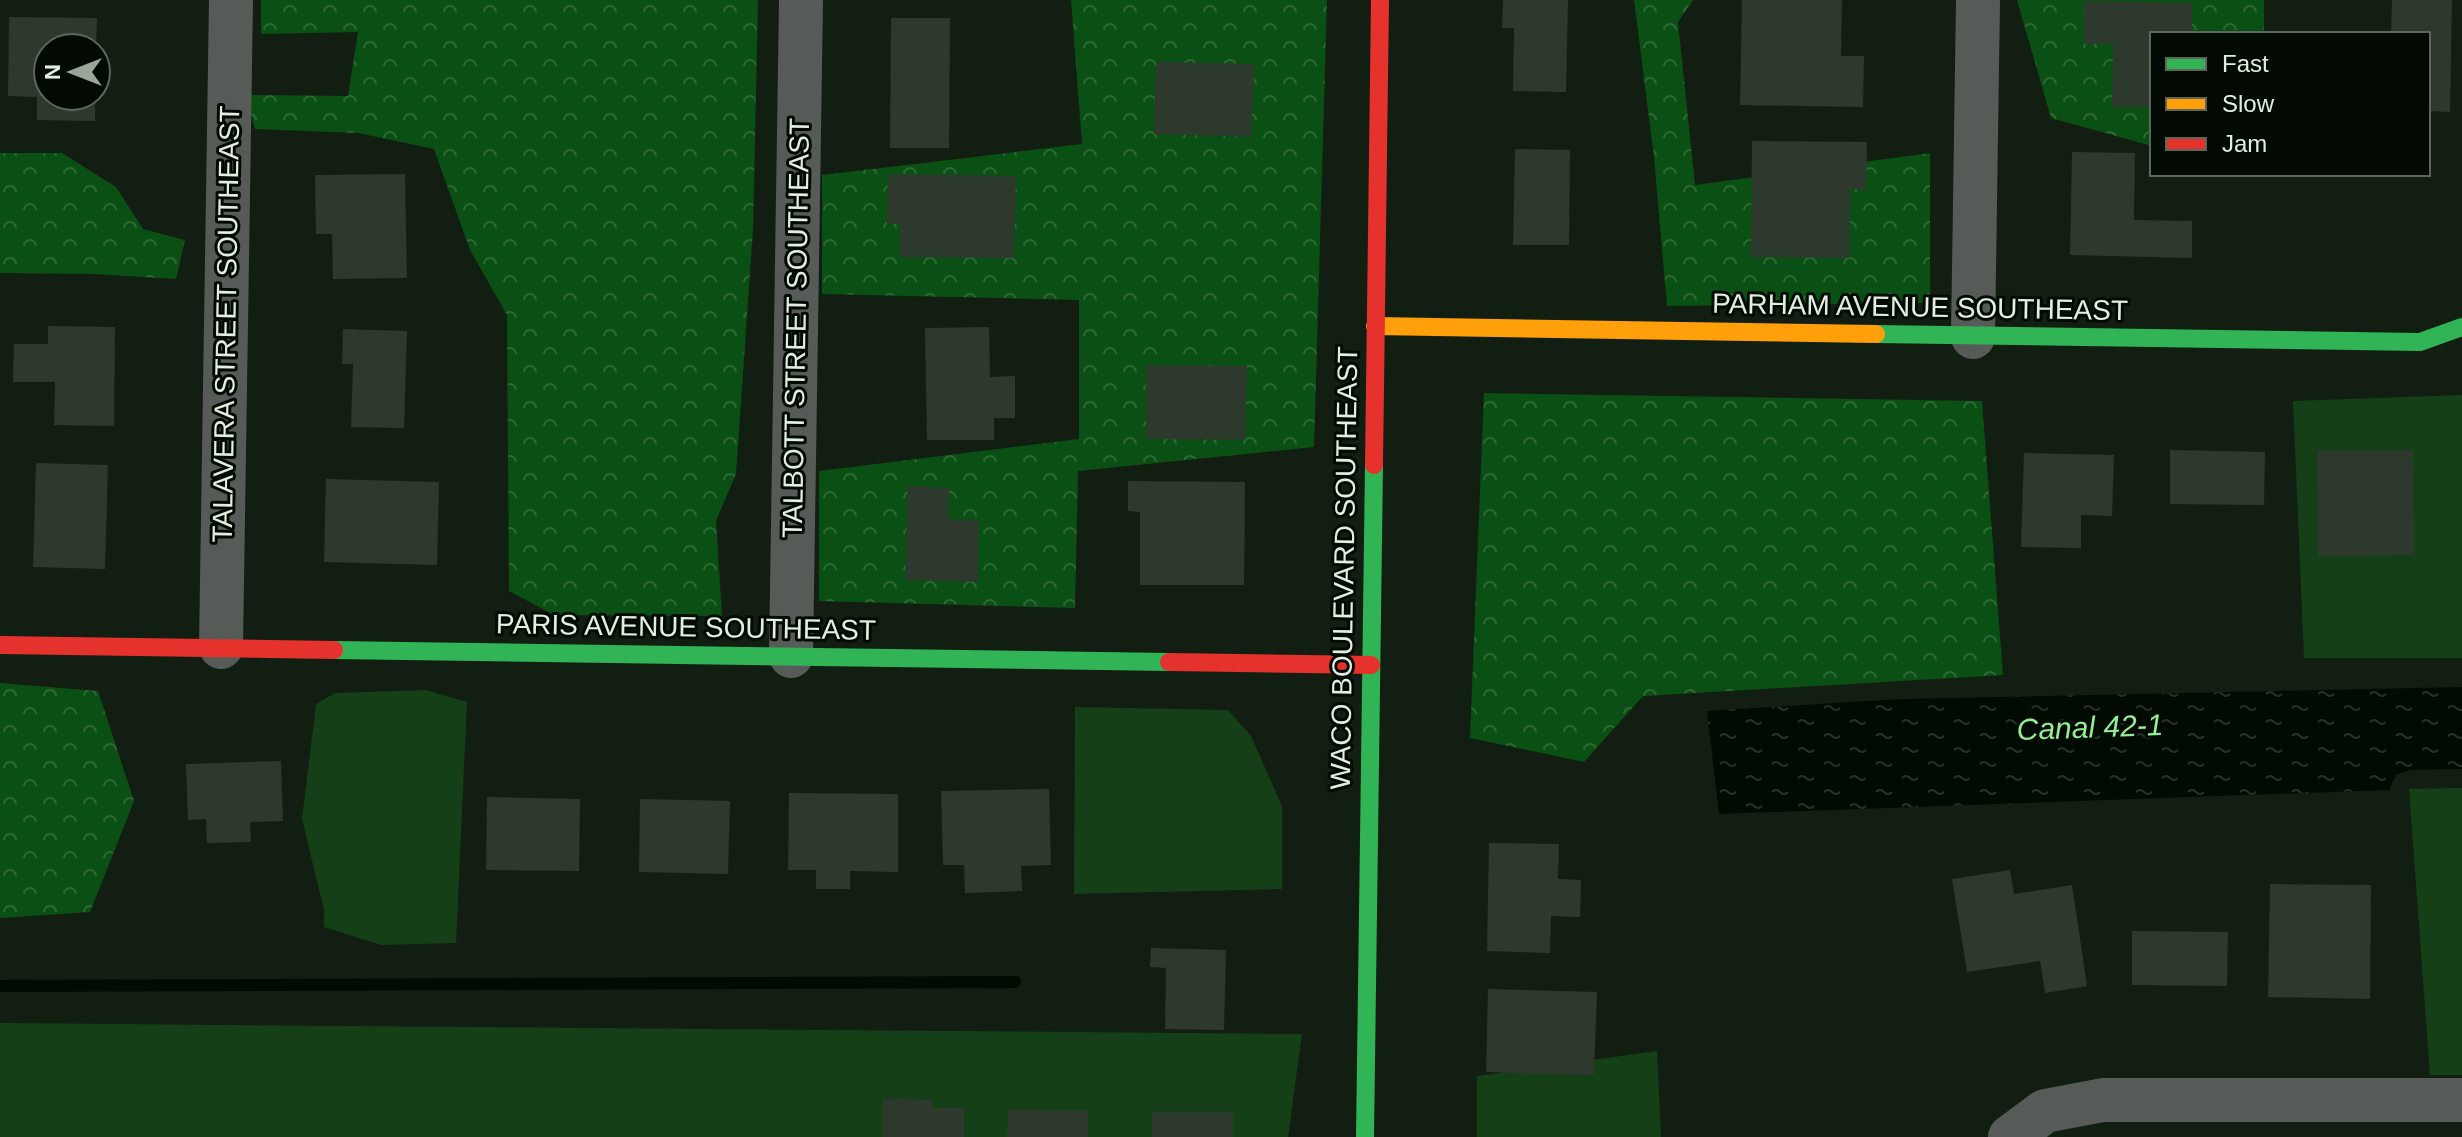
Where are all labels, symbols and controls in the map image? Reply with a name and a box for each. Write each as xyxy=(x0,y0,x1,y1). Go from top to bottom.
north arrow xyxy=(32,32,112,112)
legend xyxy=(2150,32,2430,176)
text: Fast xyxy=(2222,50,2269,77)
text: N xyxy=(40,64,65,80)
text: Slow xyxy=(2222,90,2275,117)
street label: TALAVERA STREET SOUTHEAST xyxy=(207,105,245,543)
street label: TALBOTT STREET SOUTHEAST xyxy=(777,118,815,538)
text: Jam xyxy=(2222,130,2267,157)
street label: PARHAM AVENUE SOUTHEAST xyxy=(1712,288,2128,326)
street label: WACO BOULEVARD SOUTHEAST xyxy=(1325,346,1363,790)
street label: PARIS AVENUE SOUTHEAST xyxy=(496,608,876,646)
water label: Canal 42-1 xyxy=(2016,708,2164,746)

